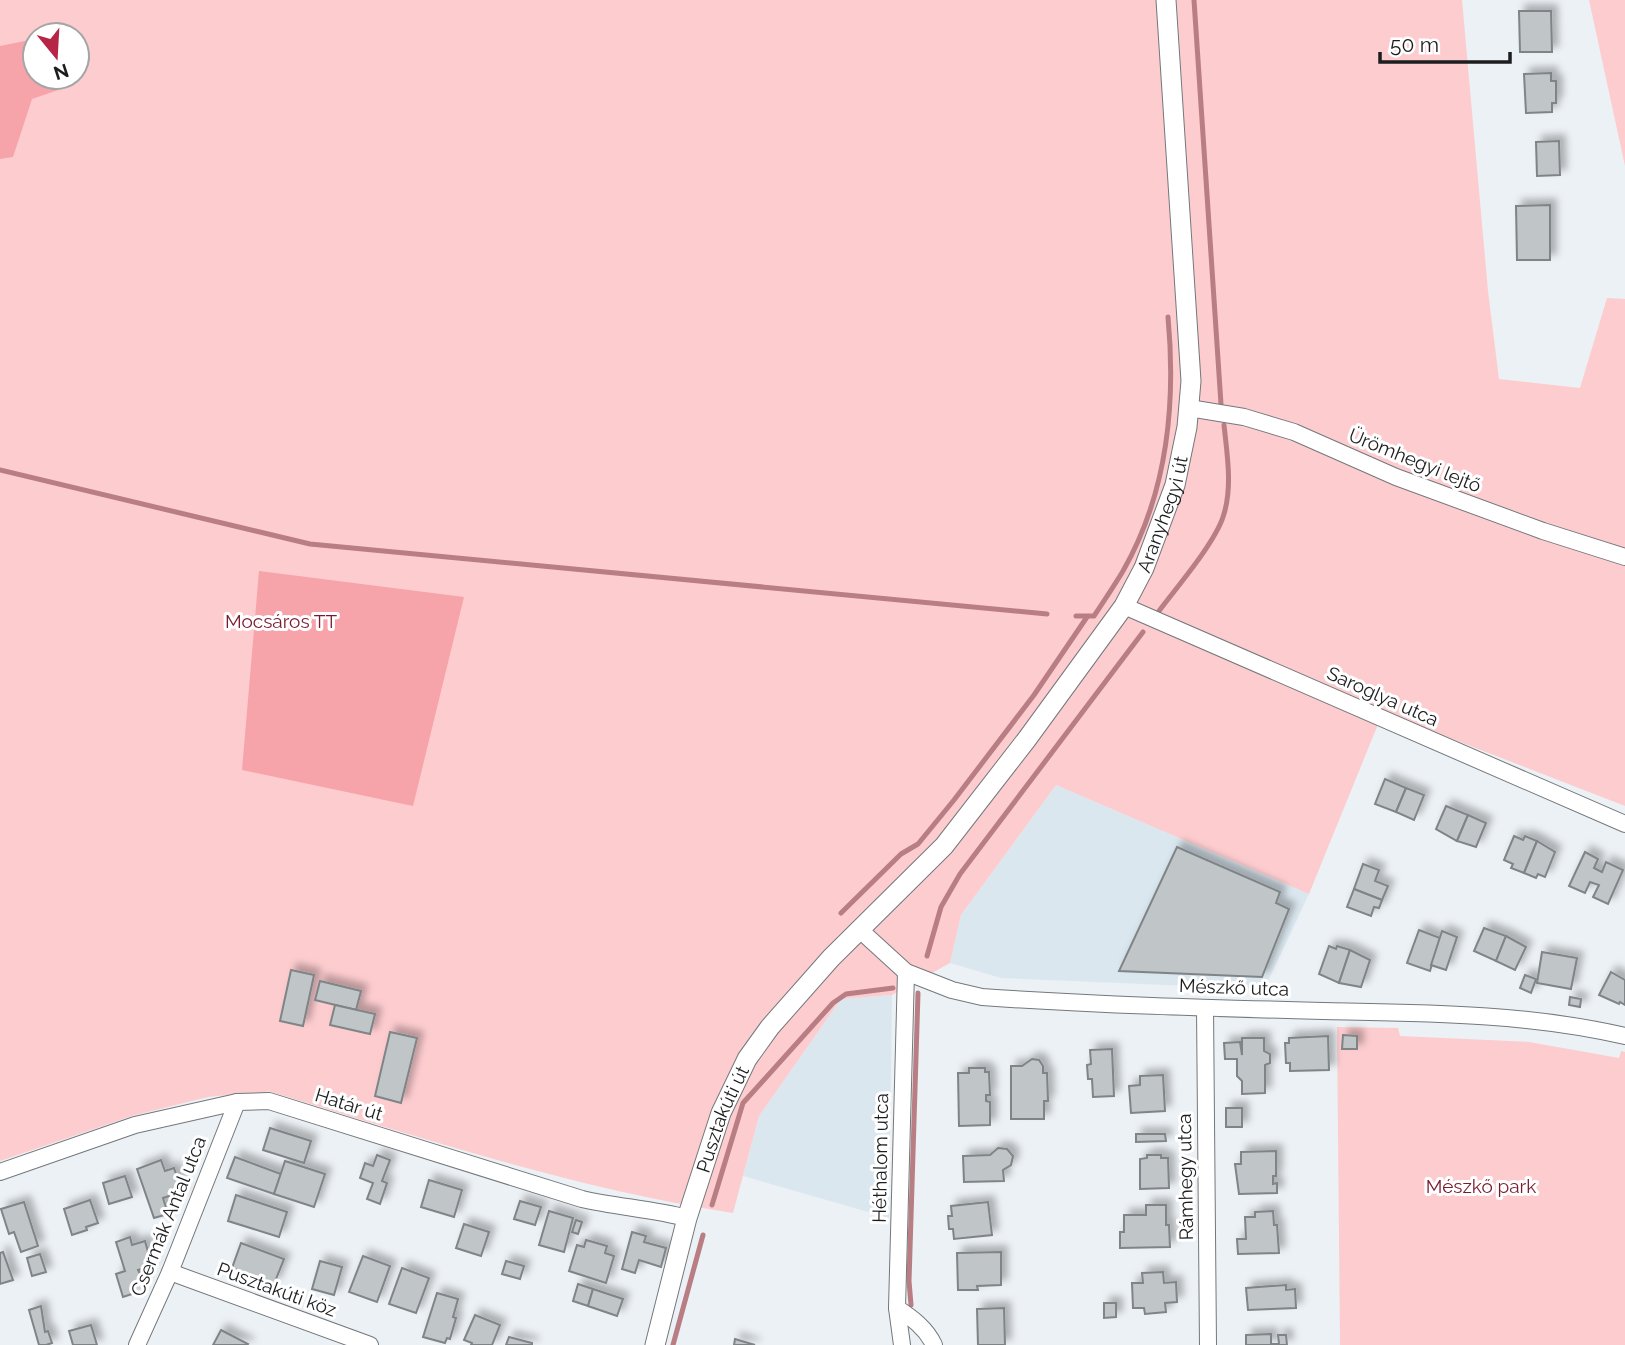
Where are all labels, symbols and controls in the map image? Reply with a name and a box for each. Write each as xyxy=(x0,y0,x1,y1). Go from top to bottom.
north arrow xyxy=(21,21,91,91)
scale bar xyxy=(1380,21,1510,65)
text: 50 m xyxy=(1390,32,1439,57)
text: N xyxy=(51,59,72,85)
street label: Ürömhegyi lejtő xyxy=(1346,423,1484,497)
street label: Aranyhegyi út xyxy=(1132,453,1192,575)
park label: Mocsáros TT xyxy=(225,610,337,632)
street label: Saroglya utca xyxy=(1324,662,1442,730)
street label: Mészkő utca xyxy=(1179,974,1289,1000)
street label: Pusztakúti út xyxy=(692,1062,753,1175)
street label: Határ út xyxy=(312,1083,386,1125)
street label: Héthalom utca xyxy=(868,1093,892,1223)
street label: Rámhegy utca xyxy=(1173,1113,1197,1241)
street label: Csermák Antal utca xyxy=(126,1133,210,1299)
park label: Mészkő park xyxy=(1426,1175,1536,1197)
street label: Pusztakúti köz xyxy=(214,1257,340,1321)

